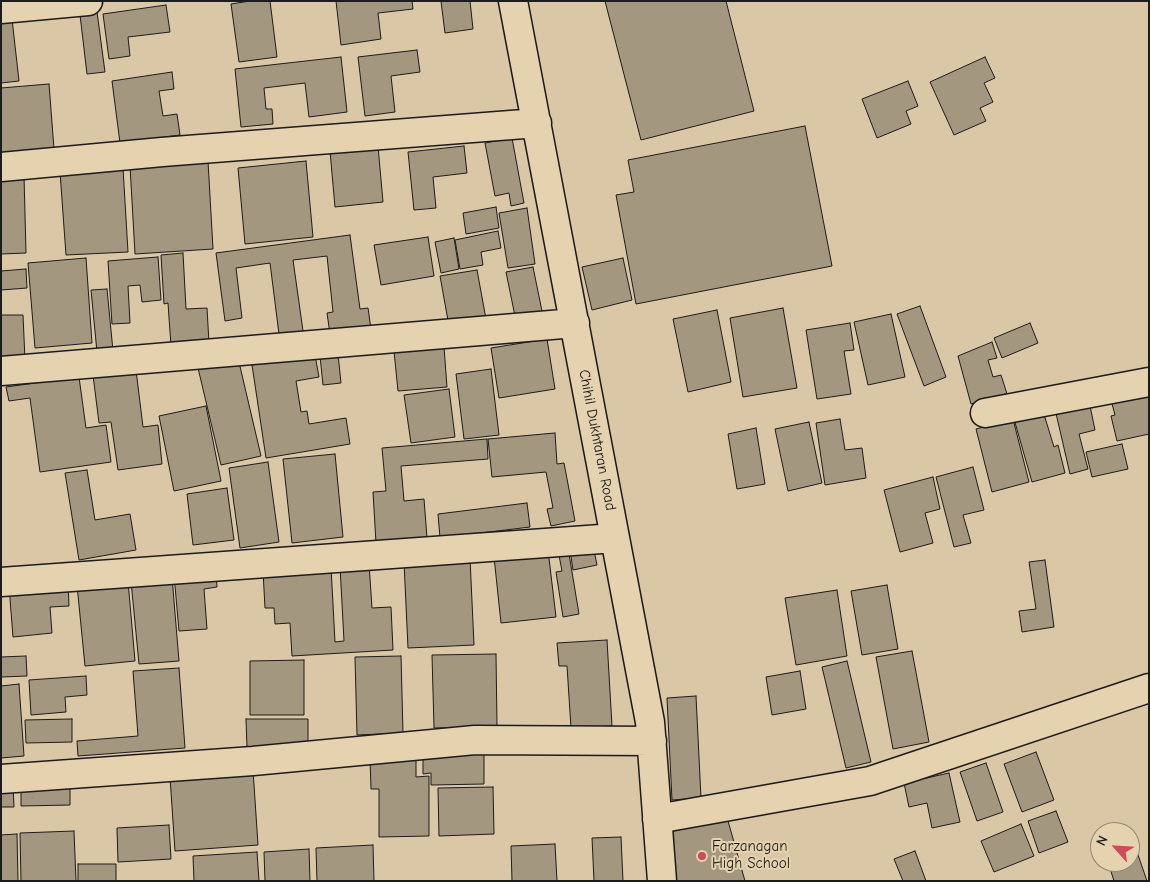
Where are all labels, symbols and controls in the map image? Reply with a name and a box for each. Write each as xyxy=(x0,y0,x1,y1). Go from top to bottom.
street label: Chihil Dukhtaran Road xyxy=(574,368,620,512)
north arrow xyxy=(1090,822,1140,872)
text: N xyxy=(1092,833,1112,848)
place label: Farzanagan High School xyxy=(712,838,790,873)
marker: Farzanagan High School xyxy=(696,850,708,862)

